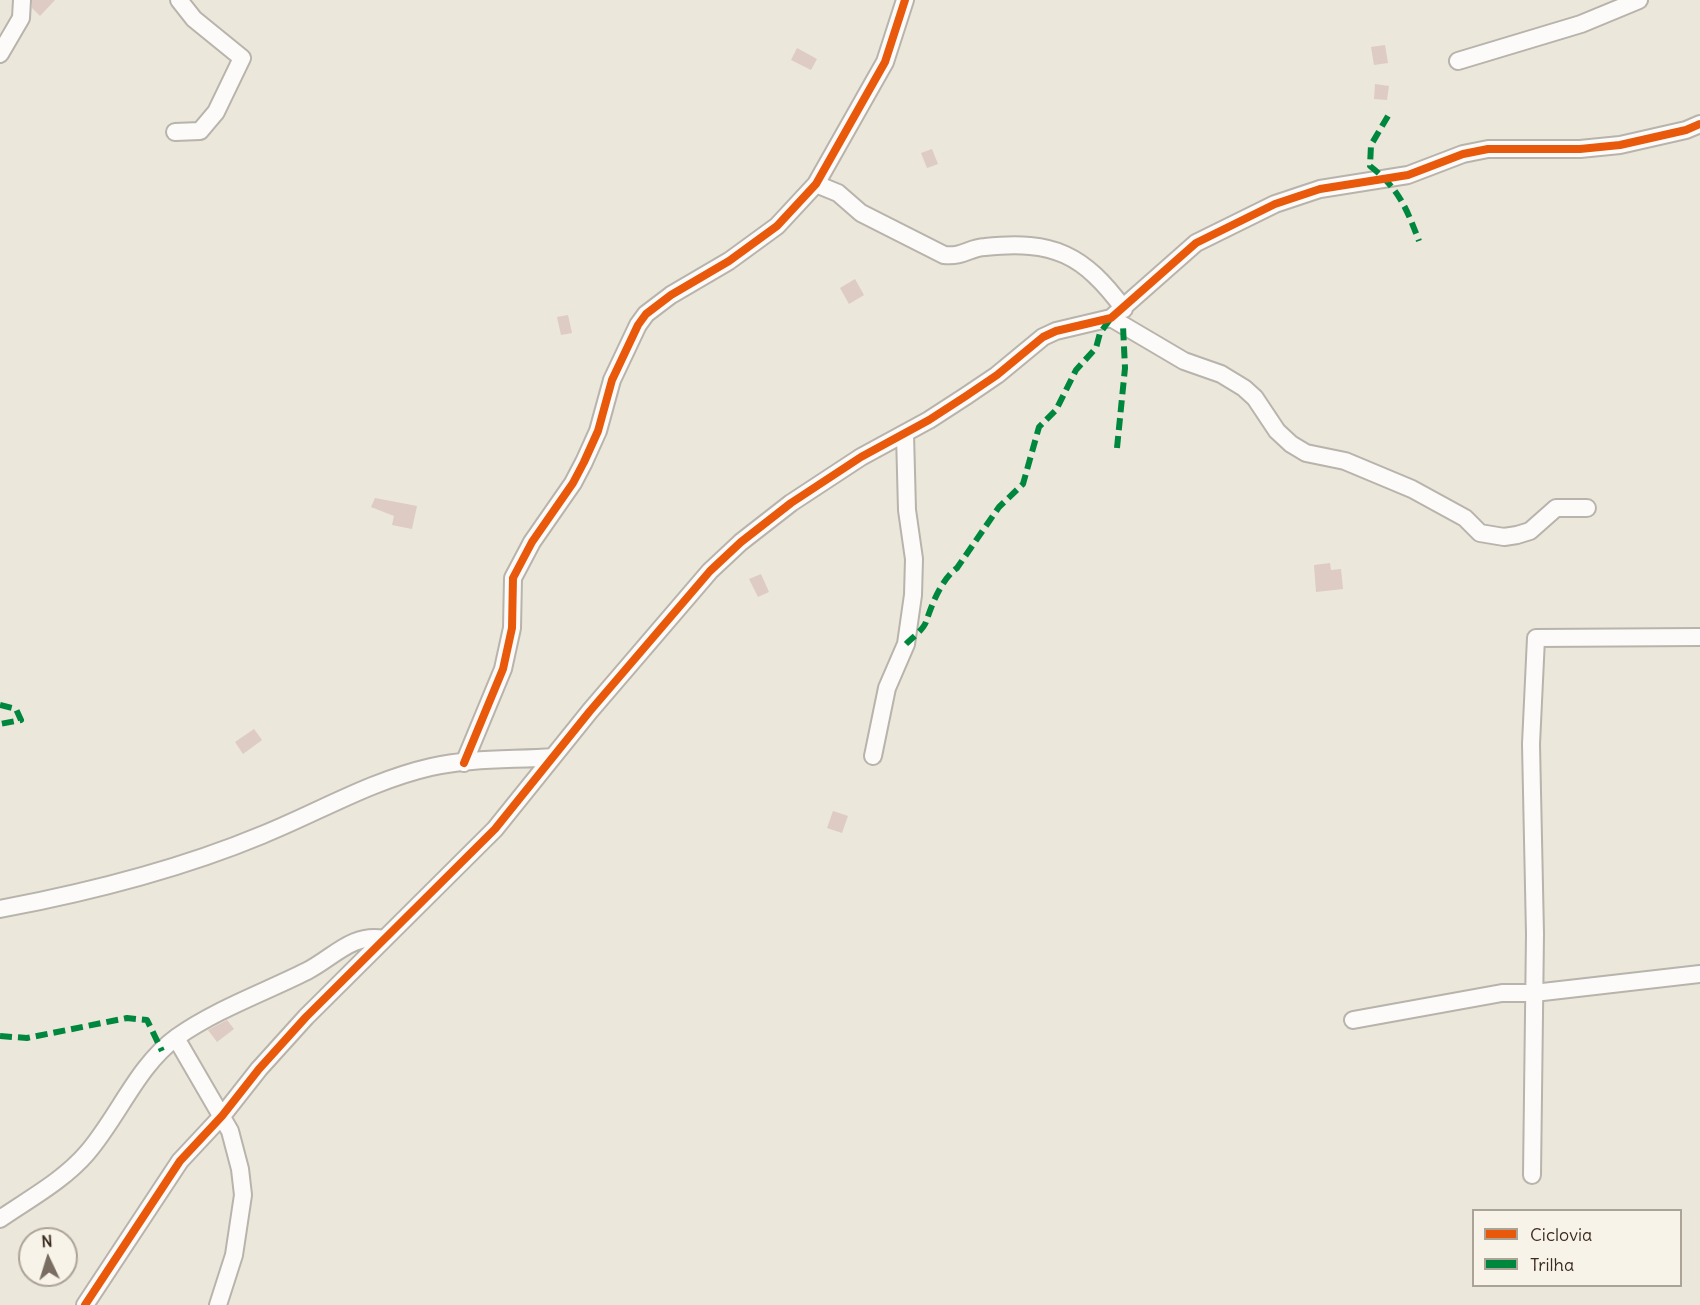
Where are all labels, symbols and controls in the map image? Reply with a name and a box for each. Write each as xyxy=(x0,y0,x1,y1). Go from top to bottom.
legend xyxy=(1472,1209,1682,1287)
text: Ciclovia xyxy=(1530,1223,1592,1246)
north arrow xyxy=(18,1227,78,1287)
text: N xyxy=(41,1231,53,1251)
text: Trilha xyxy=(1530,1253,1574,1276)

